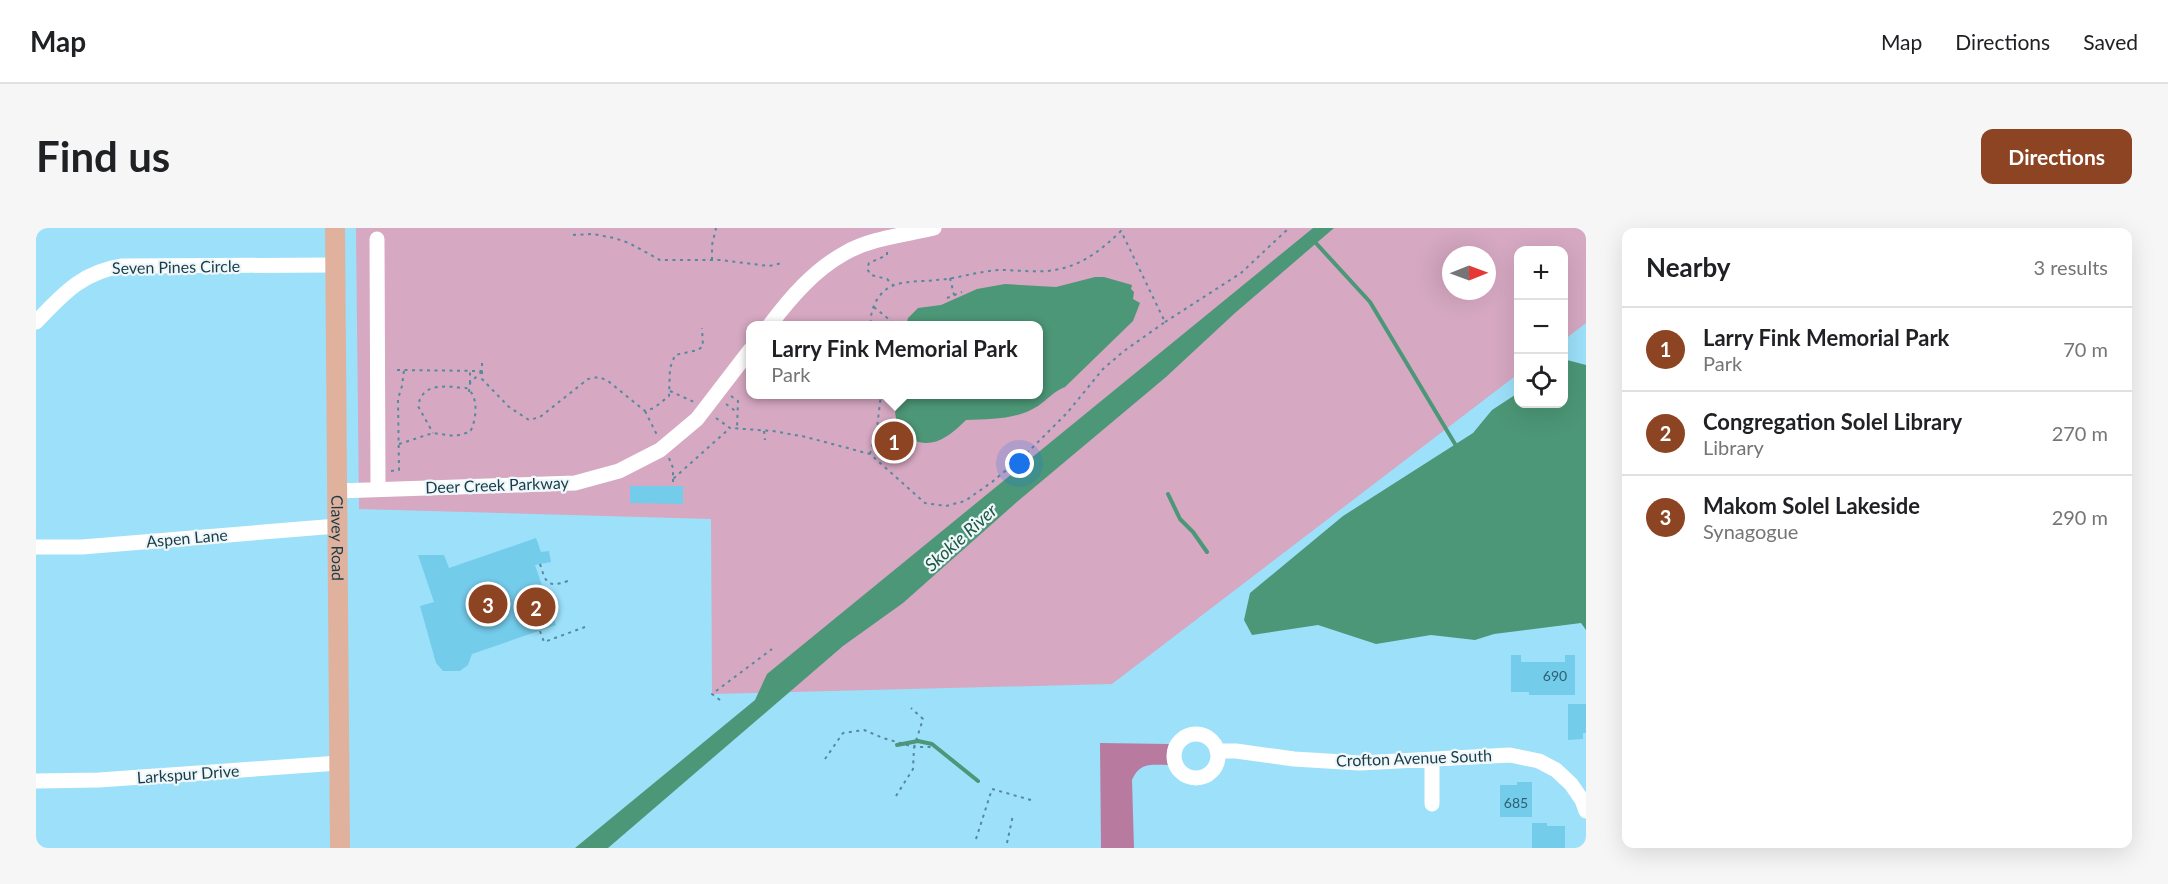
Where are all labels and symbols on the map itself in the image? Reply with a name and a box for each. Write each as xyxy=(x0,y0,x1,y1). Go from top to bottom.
north arrow xyxy=(1442,246,1496,300)
street label: Seven Pines Circle xyxy=(112,256,240,277)
pin: 1 xyxy=(874,418,914,464)
your location xyxy=(1005,449,1034,478)
street label: Deer Creek Parkway xyxy=(425,472,570,496)
street label: Clavey Road xyxy=(328,495,348,581)
water label: Skokie River xyxy=(920,499,1002,575)
street label: Aspen Lane xyxy=(145,524,229,551)
pin: 3 xyxy=(468,582,508,626)
pin: 2 xyxy=(516,584,556,629)
house number: 690 xyxy=(1543,667,1567,684)
street label: Crofton Avenue South xyxy=(1336,745,1492,770)
street label: Larkspur Drive xyxy=(136,760,240,787)
house number: 685 xyxy=(1504,794,1528,811)

